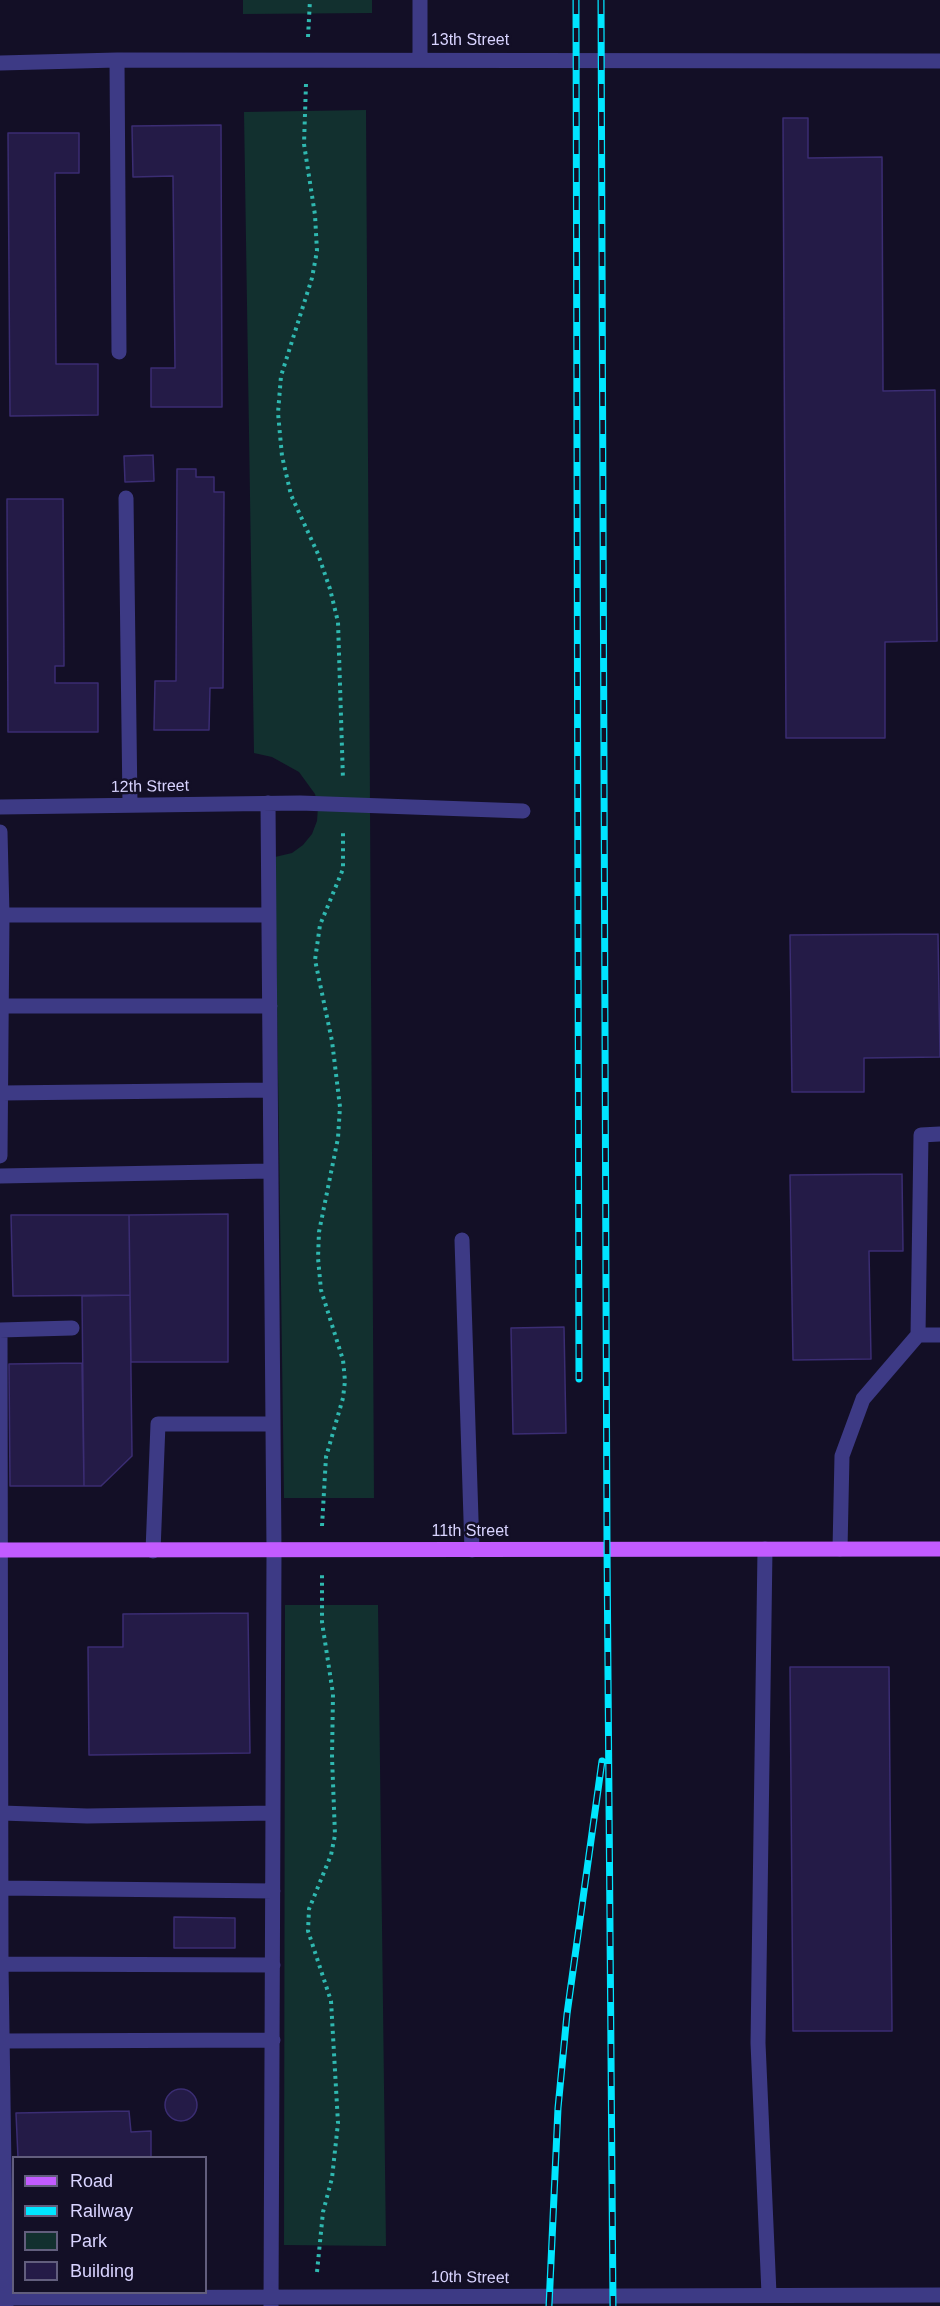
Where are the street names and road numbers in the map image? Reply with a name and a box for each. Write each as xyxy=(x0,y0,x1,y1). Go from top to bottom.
street label: 13th Street xyxy=(431,31,509,51)
street label: 12th Street xyxy=(111,777,189,797)
street label: 11th Street xyxy=(431,1522,509,1542)
street label: 10th Street xyxy=(431,2268,509,2288)

